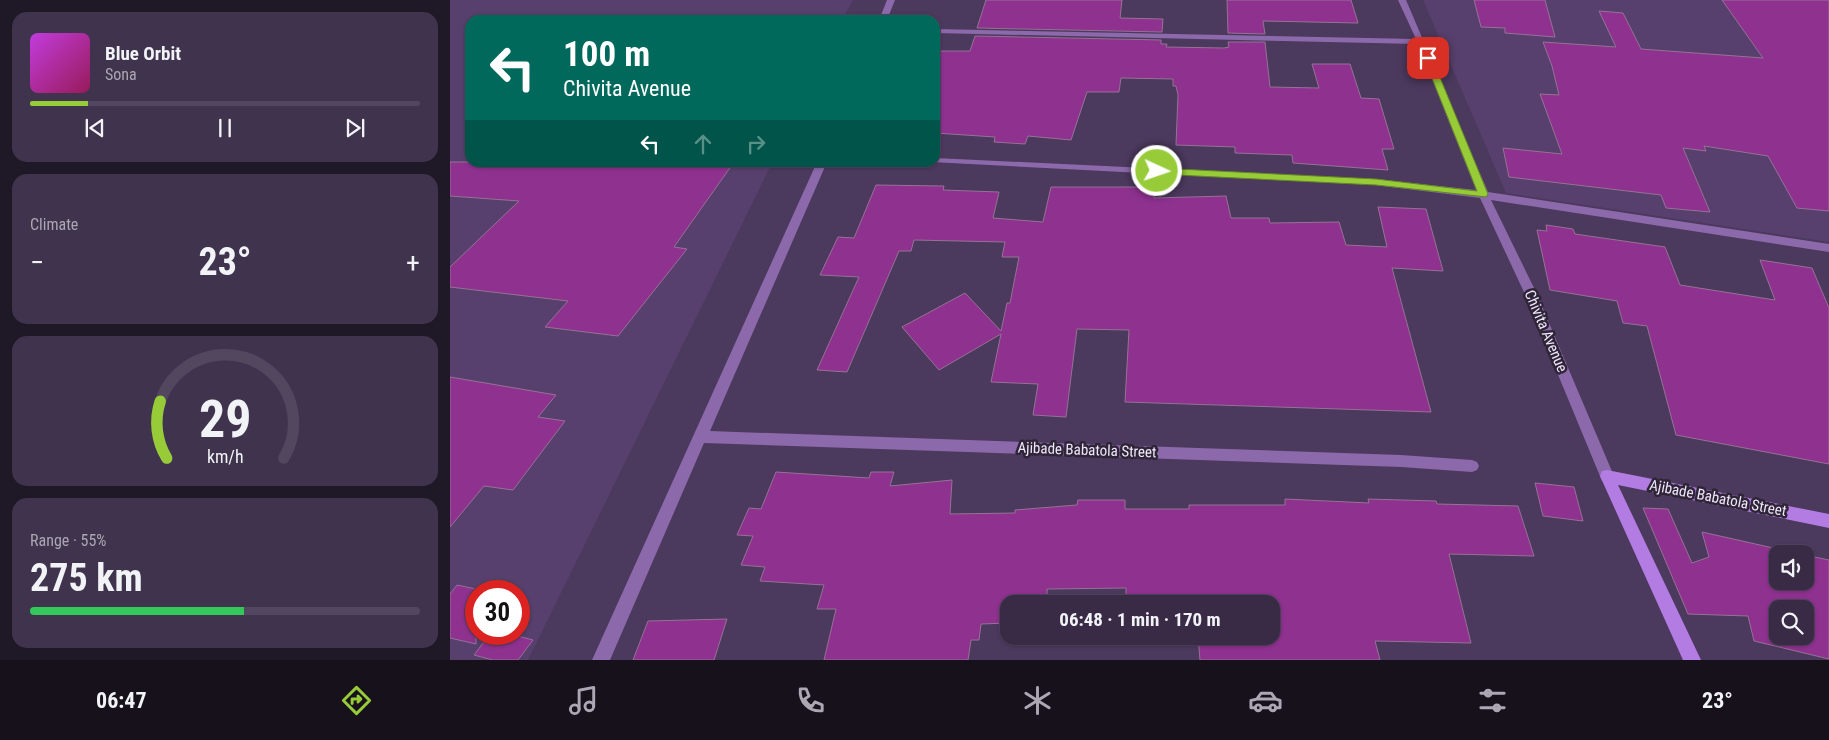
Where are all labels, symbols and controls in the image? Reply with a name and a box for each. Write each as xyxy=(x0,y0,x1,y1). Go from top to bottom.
text: 100 m xyxy=(563,34,650,75)
icon: left xyxy=(480,35,545,100)
pin xyxy=(1407,37,1449,79)
text: Blue Orbit xyxy=(105,42,181,65)
icon: arrive xyxy=(1414,44,1442,72)
text: Sona xyxy=(105,65,137,84)
text: Chivita Avenue xyxy=(563,76,691,101)
icon: previous xyxy=(81,114,109,142)
icon: pause xyxy=(211,114,239,142)
icon: next xyxy=(341,114,369,142)
icon: left xyxy=(636,130,664,158)
icon: ahead xyxy=(689,130,717,158)
icon: right xyxy=(742,130,770,158)
position arrow xyxy=(1130,144,1182,196)
text: Climate xyxy=(30,215,78,234)
text: 23° xyxy=(198,240,252,284)
text: − xyxy=(30,246,44,279)
text: + xyxy=(406,246,420,279)
street label: Chivita Avenue xyxy=(1521,287,1571,375)
text: 29 xyxy=(199,389,251,450)
street label: Ajibade Babatola Street xyxy=(1017,439,1157,461)
text: km/h xyxy=(207,446,243,467)
street label: Ajibade Babatola Street xyxy=(1648,476,1788,520)
text: Range · 55% xyxy=(30,531,106,550)
map controls xyxy=(1769,545,1814,645)
button: sound xyxy=(1769,545,1814,590)
text: 275 km xyxy=(30,556,143,600)
speed limit sign: 30 xyxy=(465,580,530,645)
button: search xyxy=(1769,600,1814,645)
text: 06:48 · 1 min · 170 m xyxy=(1059,608,1221,631)
icon: directions xyxy=(339,683,374,718)
icon: music xyxy=(566,683,601,718)
icon: phone xyxy=(793,683,828,718)
icon: climate xyxy=(1020,683,1055,718)
icon: car xyxy=(1248,683,1283,718)
icon: filters xyxy=(1475,683,1510,718)
text: 06:47 xyxy=(96,688,147,713)
text: 23° xyxy=(1702,688,1733,713)

